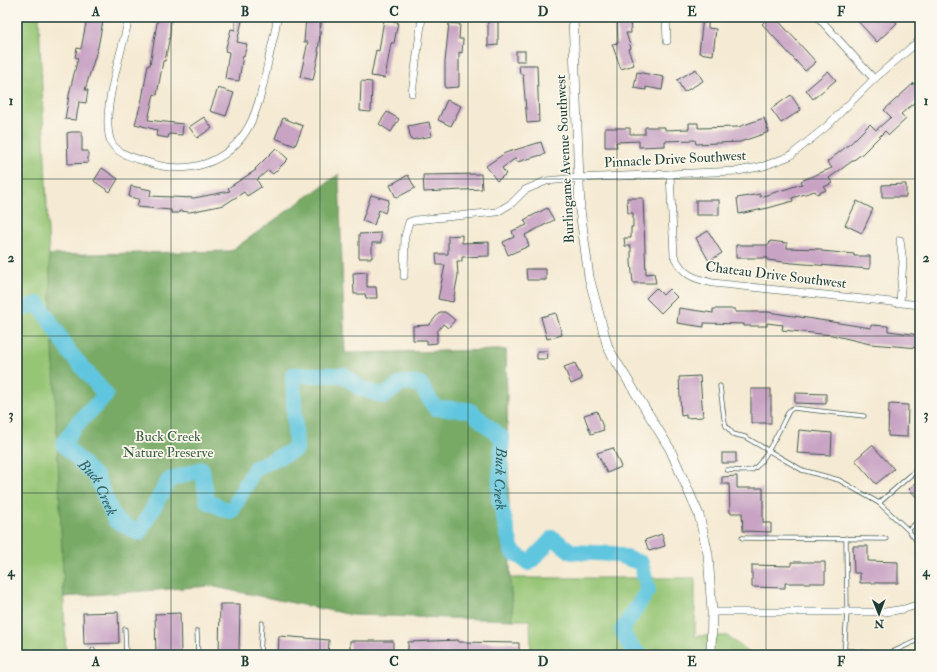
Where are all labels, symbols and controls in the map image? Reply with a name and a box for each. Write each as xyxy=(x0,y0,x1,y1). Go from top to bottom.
text: A xyxy=(91,4,101,20)
text: B xyxy=(241,4,249,20)
text: C xyxy=(389,4,399,20)
text: D xyxy=(538,4,549,20)
text: E xyxy=(687,4,697,20)
text: F xyxy=(837,4,846,20)
street label: Burlingame Avenue Southwest xyxy=(552,74,578,244)
text: 1 xyxy=(9,93,14,109)
text: 1 xyxy=(924,93,929,109)
street label: Pinnacle Drive Southwest xyxy=(604,147,747,171)
text: 2 xyxy=(8,250,15,266)
text: 2 xyxy=(923,250,930,266)
street label: Chateau Drive Southwest xyxy=(705,258,848,292)
text: 3 xyxy=(9,407,14,423)
text: 3 xyxy=(924,407,929,423)
park label: Buck Creek Nature Preserve xyxy=(123,428,213,461)
water label: Buck Creek xyxy=(489,446,511,512)
water label: Buck Creek xyxy=(73,454,121,518)
text: 4 xyxy=(6,564,15,580)
text: 4 xyxy=(921,564,930,580)
north arrow xyxy=(859,594,899,634)
text: N xyxy=(873,617,885,630)
text: A xyxy=(91,654,101,670)
text: B xyxy=(241,654,249,670)
text: C xyxy=(389,654,399,670)
text: D xyxy=(538,654,549,670)
text: E xyxy=(687,654,697,670)
text: F xyxy=(837,654,846,670)

